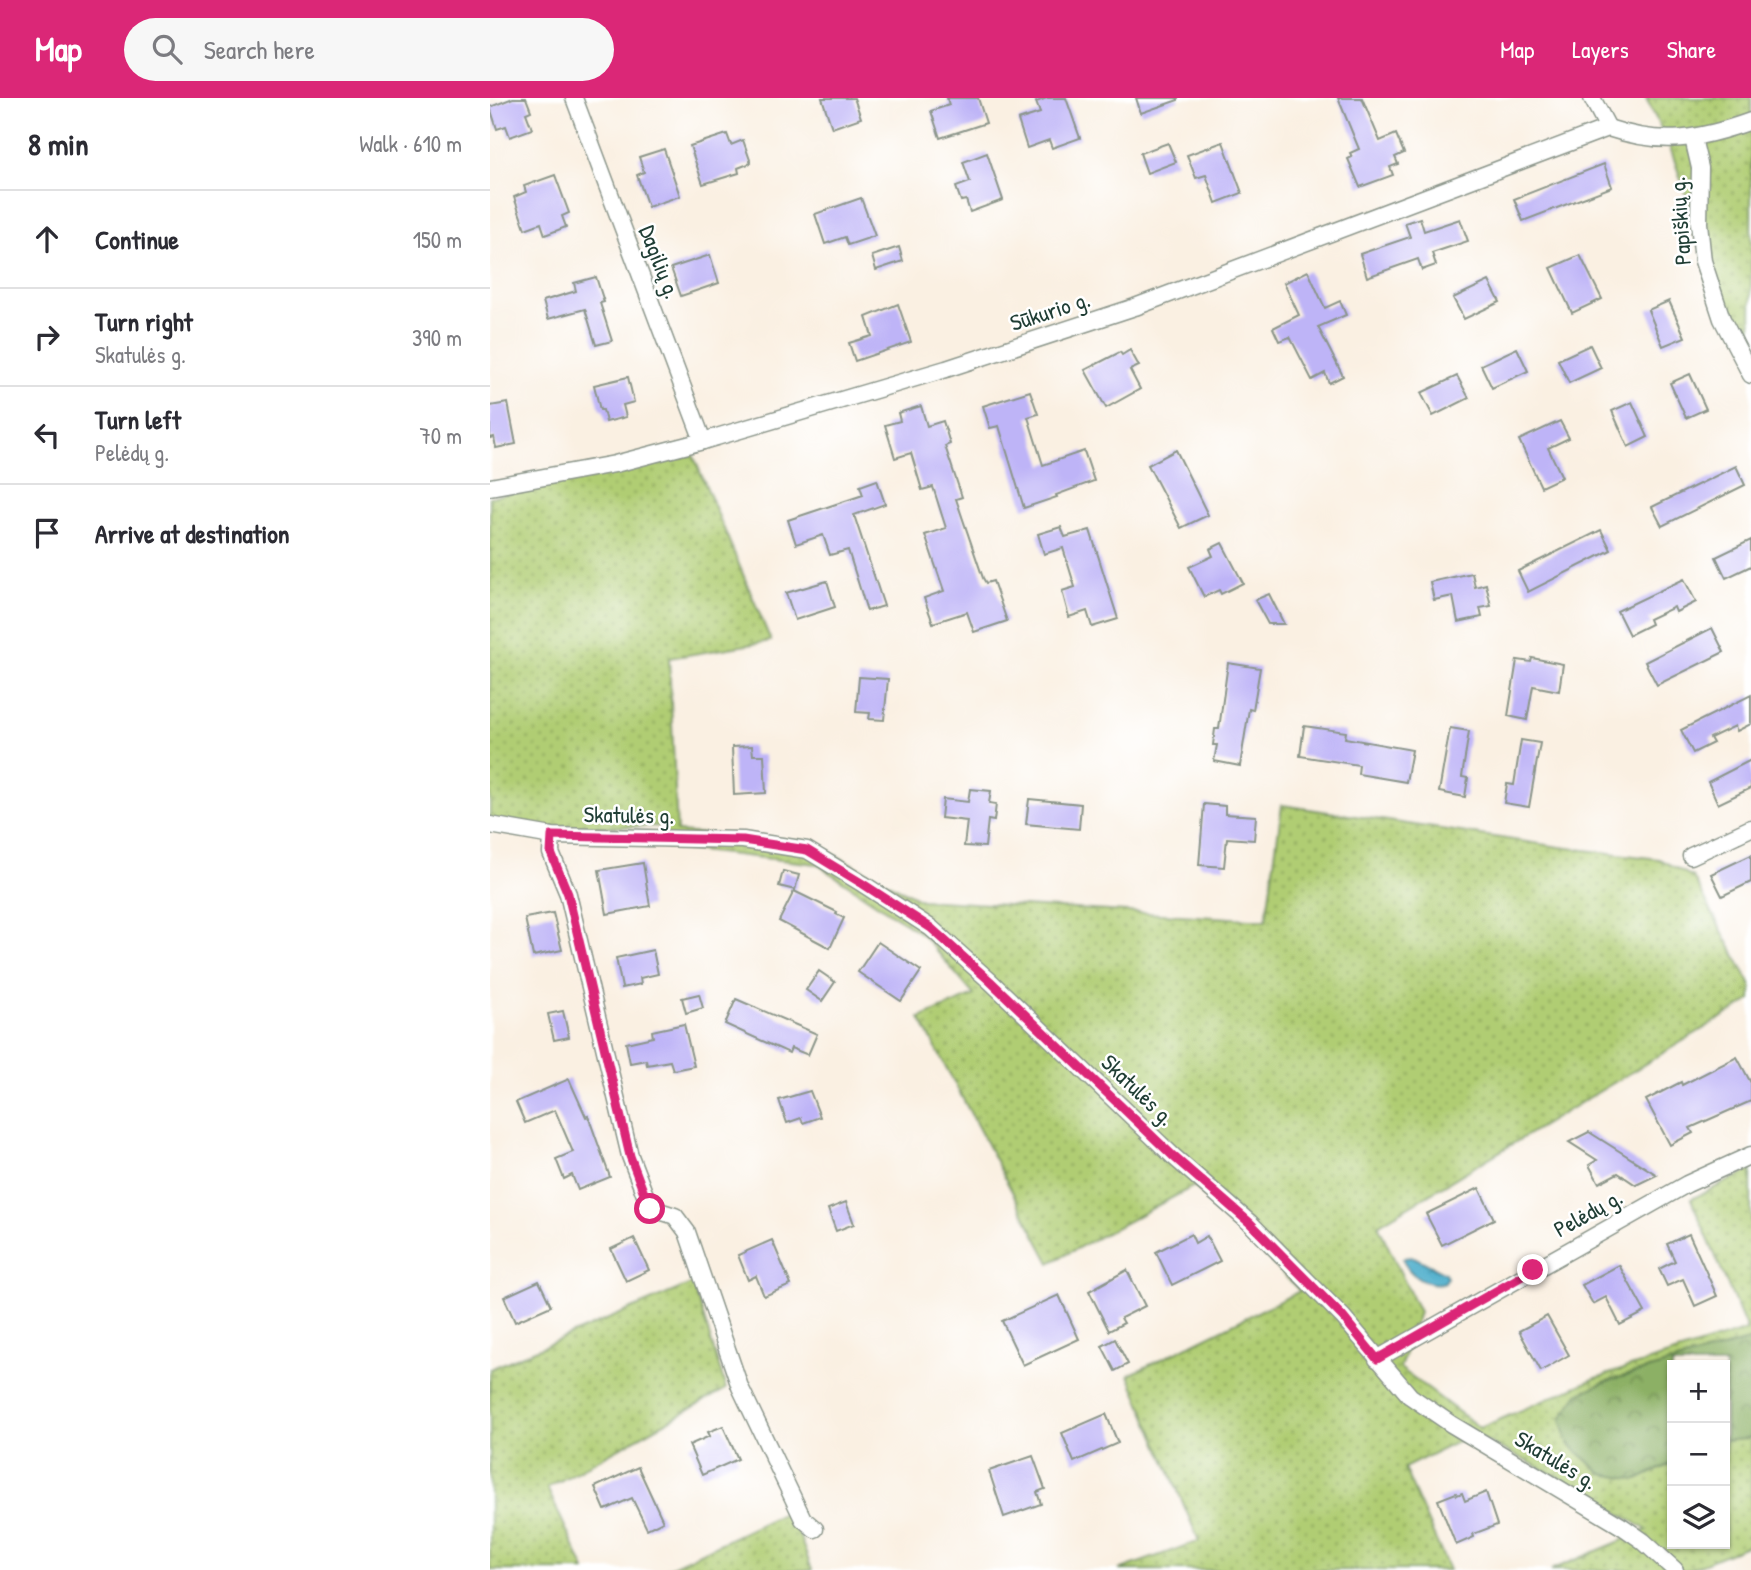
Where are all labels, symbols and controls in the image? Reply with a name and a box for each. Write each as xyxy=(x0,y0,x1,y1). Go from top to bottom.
search box xyxy=(124,18,614,81)
text: Map xyxy=(35,27,82,71)
icon: search xyxy=(148,30,186,68)
text: Search here xyxy=(204,32,315,67)
text: Map xyxy=(1500,33,1534,65)
text: Layers xyxy=(1572,33,1629,65)
text: Share xyxy=(1667,33,1716,65)
text: 8 min xyxy=(28,124,89,164)
text: Walk · 610 m xyxy=(359,128,462,159)
street label: Papiškių g. xyxy=(1661,176,1698,266)
icon: ahead xyxy=(28,220,66,258)
street label: Dagilių g. xyxy=(632,221,689,303)
text: Continue xyxy=(95,222,179,257)
text: 150 m xyxy=(413,224,462,255)
street label: Sūkurio g. xyxy=(1006,283,1094,338)
text: Turn right xyxy=(95,304,193,339)
icon: right xyxy=(28,318,66,356)
text: 390 m xyxy=(412,322,462,353)
text: Skatulės g. xyxy=(95,339,186,370)
text: Turn left xyxy=(95,402,181,437)
icon: left xyxy=(28,416,66,454)
text: 70 m xyxy=(419,420,462,451)
text: Pelėdų g. xyxy=(95,437,169,468)
icon: arrive xyxy=(28,514,66,552)
text: Arrive at destination xyxy=(95,516,290,551)
street label: Skatulės g. xyxy=(583,798,675,831)
street label: Skatulės g. xyxy=(1095,1047,1182,1132)
street label: Pelėdų g. xyxy=(1548,1181,1628,1244)
route start xyxy=(634,1193,665,1224)
route end xyxy=(1517,1254,1548,1285)
map controls xyxy=(1667,1360,1730,1549)
button: + xyxy=(1667,1360,1730,1423)
street label: Skatulės g. xyxy=(1509,1423,1603,1496)
button: − xyxy=(1667,1423,1730,1486)
button: layers xyxy=(1667,1486,1730,1549)

